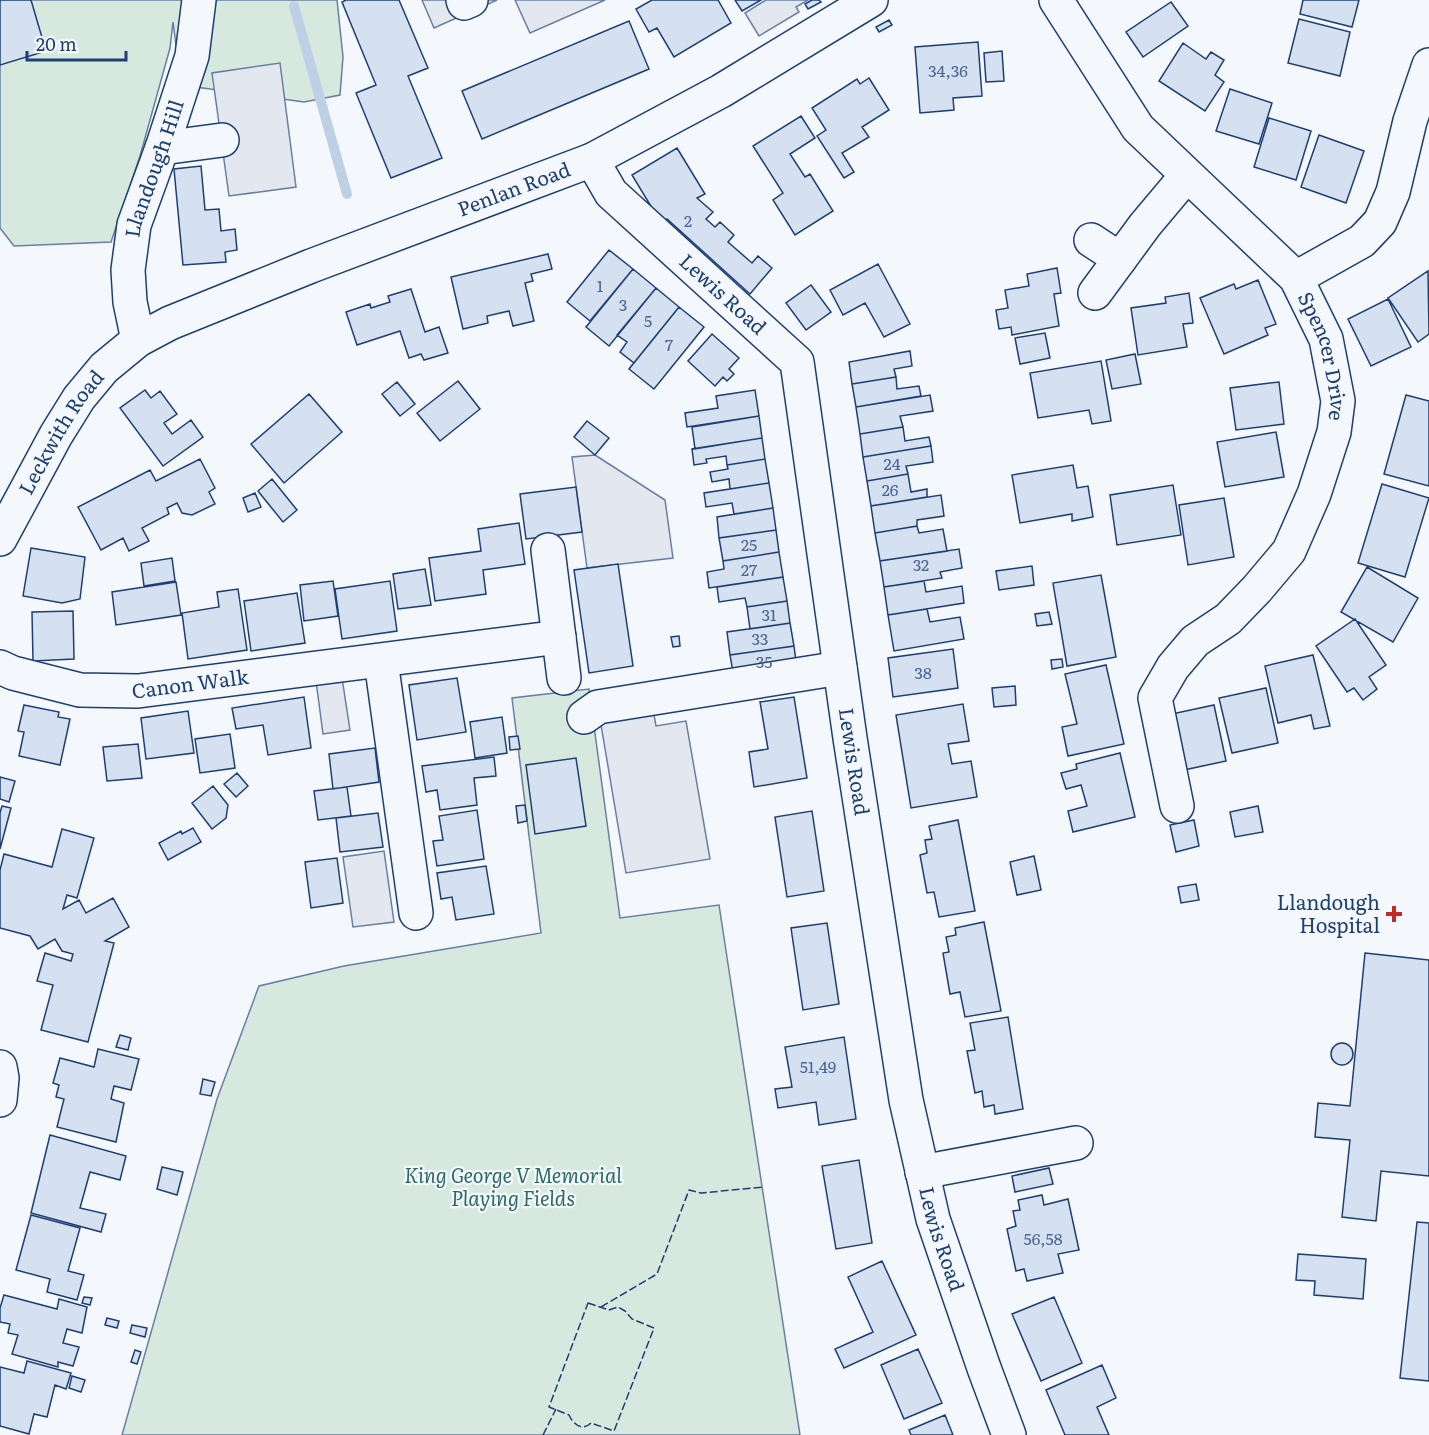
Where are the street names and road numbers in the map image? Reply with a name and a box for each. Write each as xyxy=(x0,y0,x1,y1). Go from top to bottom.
street label: Llandough Hill xyxy=(116,95,190,239)
street label: Penlan Road xyxy=(452,153,574,223)
street label: Lewis Road xyxy=(674,245,774,341)
street label: Spencer Drive xyxy=(1292,286,1355,423)
street label: Leckwith Road xyxy=(10,362,110,499)
street label: Canon Walk xyxy=(130,660,251,705)
street label: Lewis Road xyxy=(833,706,879,817)
street label: Lewis Road xyxy=(913,1183,974,1295)

